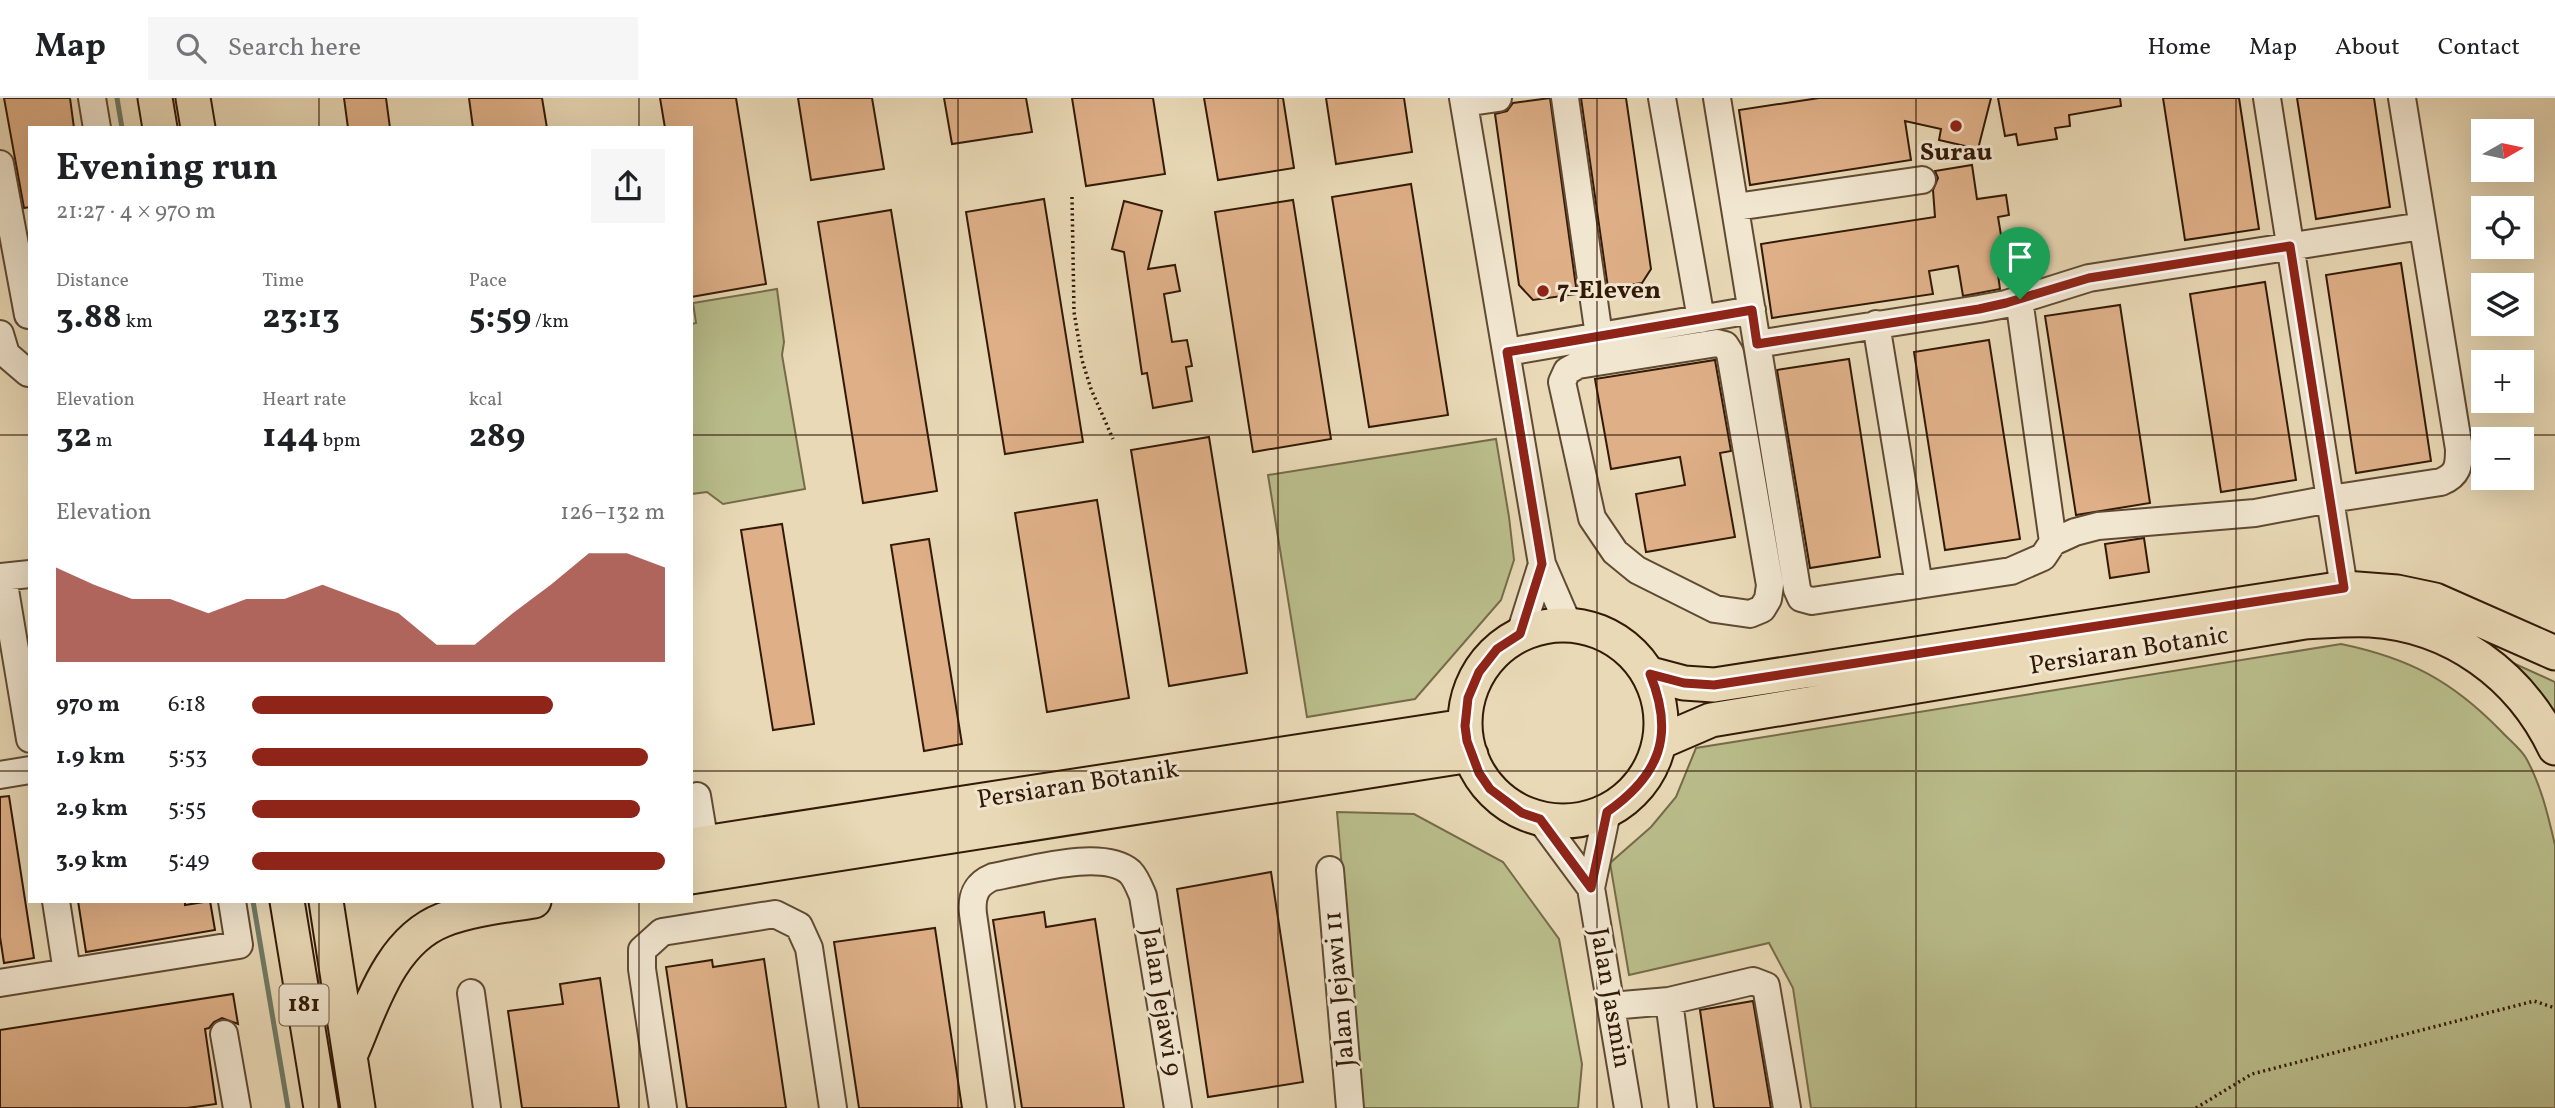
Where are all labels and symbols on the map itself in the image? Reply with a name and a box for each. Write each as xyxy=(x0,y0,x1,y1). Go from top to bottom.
marker: Surau xyxy=(1948,118,1964,134)
north arrow xyxy=(2471,119,2534,182)
place label: Surau xyxy=(1920,135,1992,171)
pin xyxy=(1990,227,2050,299)
place label: 7-Eleven xyxy=(1557,273,1661,309)
marker: 7-Eleven xyxy=(1535,283,1551,299)
street label: Persiaran Botanic xyxy=(2027,617,2231,685)
street label: Persiaran Botanik xyxy=(974,751,1182,819)
street label: Jalan Jejawi 11 xyxy=(1315,909,1365,1069)
street label: Jalan Jejawi 9 xyxy=(1131,925,1191,1079)
street label: Jalan Jasmin xyxy=(1580,925,1640,1071)
road number: 181 xyxy=(280,985,328,1026)

